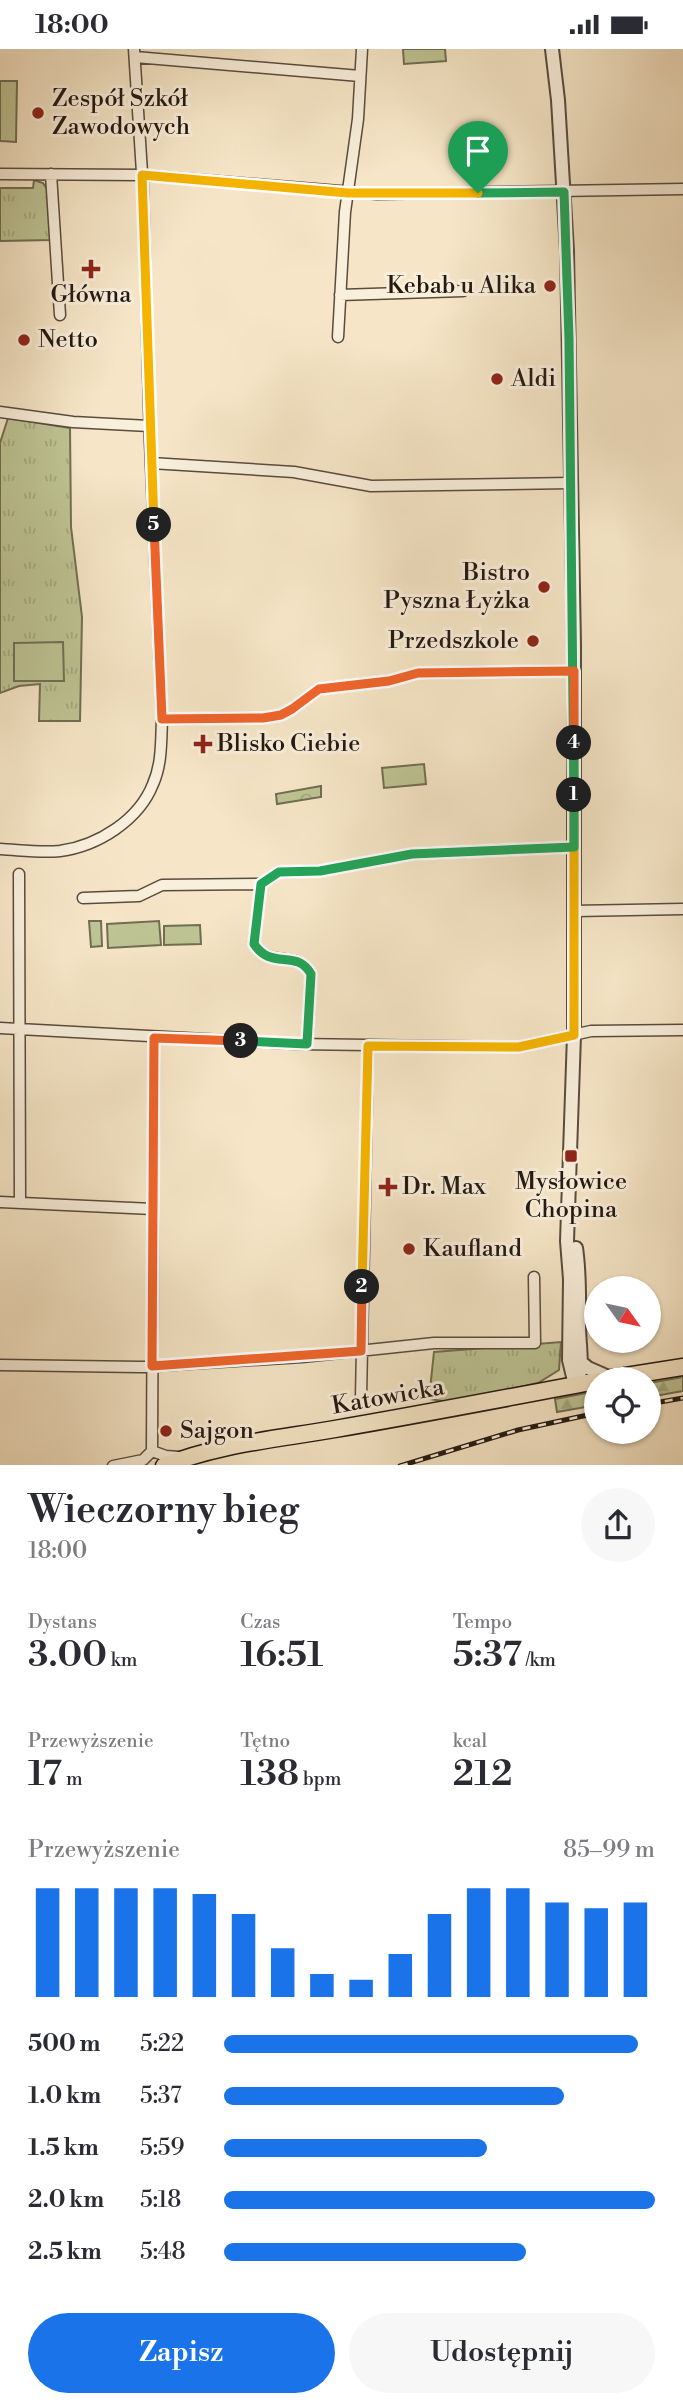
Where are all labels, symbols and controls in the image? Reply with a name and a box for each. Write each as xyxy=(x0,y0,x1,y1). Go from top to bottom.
text: 18:00 xyxy=(35,9,109,41)
place label: Zespół Szkół Zawodowych xyxy=(52,84,190,142)
marker: Zespół Szkół Zawodowych xyxy=(30,105,46,121)
pin xyxy=(448,121,508,193)
icon: arrive xyxy=(459,132,497,170)
marker: Główna xyxy=(83,261,99,277)
place label: Kebab u Alika xyxy=(386,271,537,301)
marker: Kebab u Alika xyxy=(542,278,558,294)
place label: Główna xyxy=(51,280,132,310)
place label: Netto xyxy=(38,325,98,355)
marker: Netto xyxy=(16,332,32,348)
place label: Aldi xyxy=(510,364,556,394)
marker: Aldi xyxy=(489,371,505,387)
pin: 5 xyxy=(136,507,172,543)
text: 5 xyxy=(148,512,159,536)
place label: Bistro Pyszna Łyżka xyxy=(384,558,531,616)
marker: Bistro Pyszna Łyżka xyxy=(536,579,552,595)
place label: Przedszkole xyxy=(388,626,519,656)
marker: Przedszkole xyxy=(525,633,541,649)
pin: 4 xyxy=(556,725,592,761)
place label: Blisko Ciebie xyxy=(216,729,360,759)
text: 4 xyxy=(567,730,580,754)
marker: Blisko Ciebie xyxy=(195,736,211,752)
pin: 1 xyxy=(556,777,592,813)
text: 1 xyxy=(569,782,578,806)
pin: 3 xyxy=(224,1023,258,1059)
text: 3 xyxy=(235,1028,246,1052)
marker: Mysłowice Chopina xyxy=(563,1148,579,1164)
place label: Mysłowice Chopina xyxy=(515,1167,627,1225)
place label: Dr. Max xyxy=(402,1172,487,1202)
marker: Dr. Max xyxy=(380,1179,396,1195)
place label: Kaufland xyxy=(423,1234,522,1264)
marker: Kaufland xyxy=(401,1241,417,1257)
pin: 2 xyxy=(344,1269,380,1305)
text: 2 xyxy=(356,1274,367,1298)
north arrow xyxy=(584,1276,662,1353)
map controls xyxy=(584,1276,661,1444)
button: locate xyxy=(584,1367,661,1444)
street label: Katowicka xyxy=(329,1372,448,1422)
place label: Sajgon xyxy=(180,1416,254,1446)
marker: Sajgon xyxy=(158,1423,174,1439)
text: Wieczorny bieg xyxy=(28,1487,299,1534)
button: share xyxy=(581,1488,655,1562)
text: 18:00 xyxy=(28,1537,87,1565)
text: Dystans xyxy=(28,1610,97,1634)
text: Czas xyxy=(240,1610,280,1634)
text: Tempo xyxy=(453,1610,512,1634)
text: 3.00 xyxy=(28,1634,107,1677)
text: 16:51 xyxy=(240,1634,323,1677)
text: 5:37 xyxy=(453,1634,522,1677)
text: km xyxy=(107,1648,137,1672)
text: /km xyxy=(522,1648,556,1672)
text: Przewyższenie xyxy=(28,1729,154,1753)
text: Tętno xyxy=(240,1729,290,1753)
text: kcal xyxy=(453,1729,487,1753)
text: 17 xyxy=(28,1753,62,1796)
text: 138 xyxy=(240,1753,299,1796)
text: 212 xyxy=(453,1753,513,1796)
text: m xyxy=(62,1767,83,1791)
text: bpm xyxy=(299,1767,341,1791)
text: Przewyższenie xyxy=(28,1836,180,1864)
text: 85–99 m xyxy=(563,1836,655,1864)
text: 500 m xyxy=(28,2030,100,2058)
text: 5:22 xyxy=(140,2030,184,2058)
text: 1.0 km xyxy=(28,2082,101,2110)
text: 5:37 xyxy=(140,2082,182,2110)
text: 1.5 km xyxy=(28,2134,99,2162)
text: 5:59 xyxy=(140,2134,184,2162)
text: 2.0 km xyxy=(28,2186,104,2214)
text: 5:18 xyxy=(140,2186,181,2214)
text: 2.5 km xyxy=(28,2238,102,2266)
text: 5:48 xyxy=(140,2238,186,2266)
button: Zapisz xyxy=(28,2313,335,2393)
button: Udostępnij xyxy=(349,2313,655,2393)

